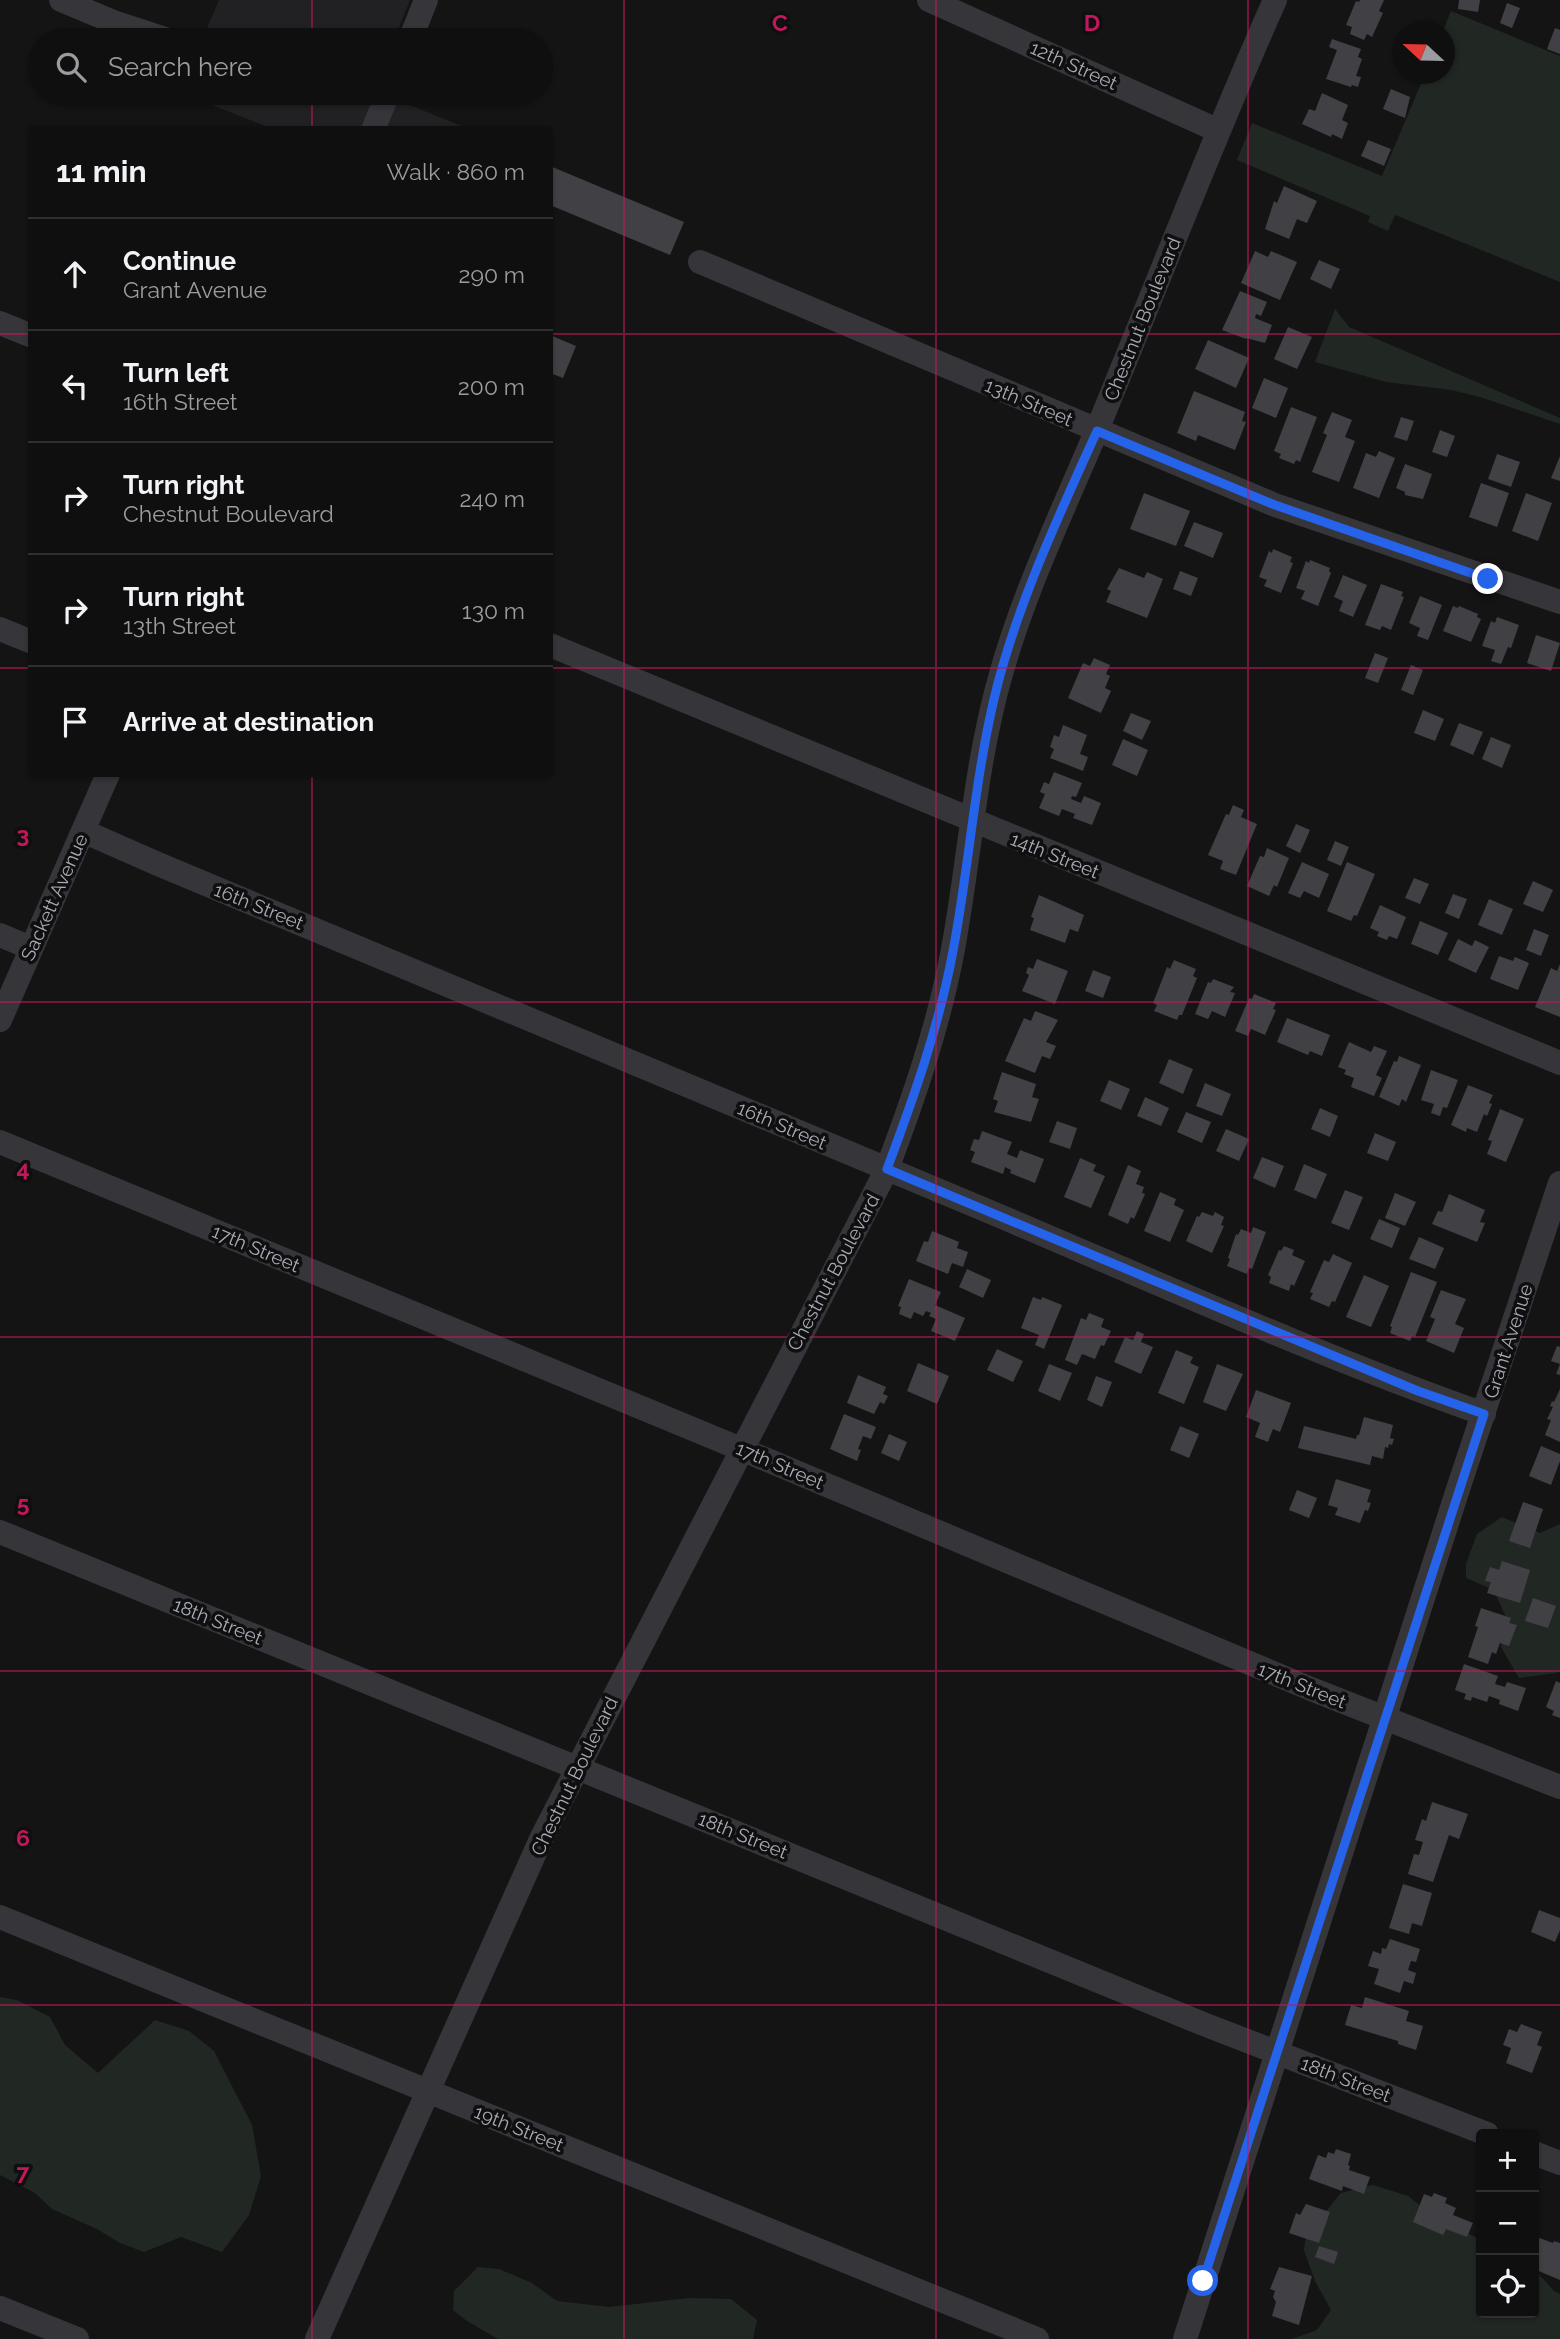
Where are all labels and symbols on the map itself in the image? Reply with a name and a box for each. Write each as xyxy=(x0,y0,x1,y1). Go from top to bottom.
text: C xyxy=(772,9,788,36)
text: D xyxy=(1084,9,1100,36)
north arrow xyxy=(1392,21,1455,84)
street label: 12th Street xyxy=(1027,36,1122,94)
street label: Chestnut Boulevard xyxy=(1099,234,1185,404)
street label: 13th Street xyxy=(982,374,1077,431)
route end xyxy=(1472,563,1503,594)
text: 3 xyxy=(17,821,29,848)
street label: 14th Street xyxy=(1008,827,1103,883)
street label: Sackett Avenue xyxy=(16,830,92,964)
street label: 16th Street xyxy=(211,878,308,934)
street label: 16th Street xyxy=(734,1096,830,1154)
text: 4 xyxy=(16,1155,30,1182)
street label: Chestnut Boulevard xyxy=(782,1190,884,1354)
street label: 17th Street xyxy=(209,1220,304,1277)
street label: Grant Avenue xyxy=(1479,1281,1537,1401)
street label: 17th Street xyxy=(733,1437,828,1494)
text: 5 xyxy=(17,1490,30,1517)
street label: 18th Street xyxy=(170,1593,266,1649)
street label: 17th Street xyxy=(1255,1657,1350,1713)
street label: Chestnut Boulevard xyxy=(526,1693,622,1859)
street label: 18th Street xyxy=(695,1807,791,1863)
text: 6 xyxy=(16,1824,30,1851)
street label: 18th Street xyxy=(1298,2052,1395,2106)
street label: 19th Street xyxy=(471,2100,567,2156)
text: 7 xyxy=(17,2158,30,2185)
route start xyxy=(1187,2265,1218,2296)

